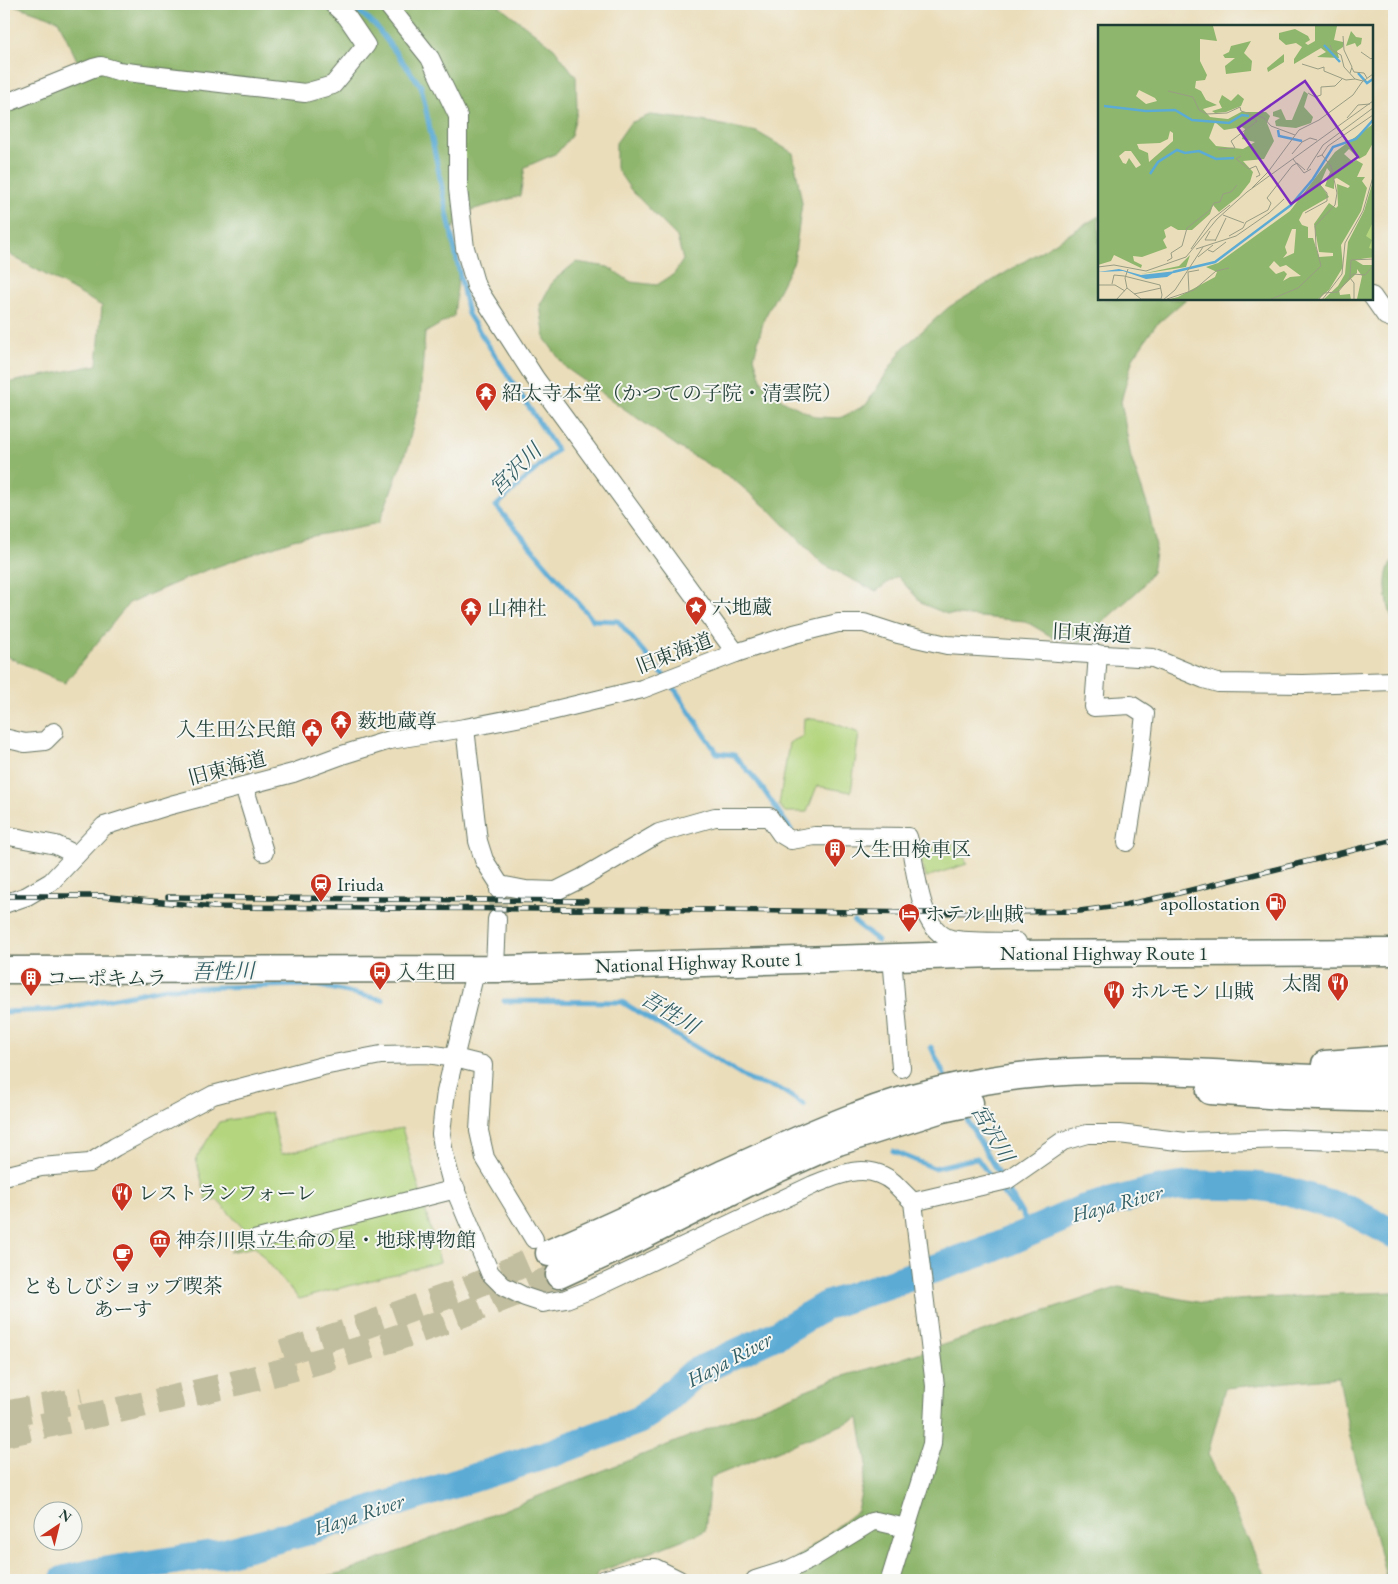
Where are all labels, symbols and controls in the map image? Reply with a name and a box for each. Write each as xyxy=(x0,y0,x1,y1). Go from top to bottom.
inset map xyxy=(1098,25,1373,300)
place label: 紹太寺本堂（かつての子院・清雲院） xyxy=(502,380,842,406)
temple icon: 紹太寺本堂（かつての子院・清雲院） xyxy=(474,381,498,412)
water label: 宮沢川 xyxy=(483,436,548,501)
place label: 六地蔵 xyxy=(712,594,772,620)
place label: 山神社 xyxy=(487,595,547,621)
place icon: 六地蔵 xyxy=(684,595,708,626)
temple icon: 山神社 xyxy=(459,596,483,627)
street label: 旧東海道 xyxy=(1051,618,1133,648)
street label: 旧東海道 xyxy=(632,627,716,679)
place label: 薮地蔵尊 xyxy=(357,708,437,734)
temple icon: 薮地蔵尊 xyxy=(329,709,353,740)
place label: 入生田公民館 xyxy=(176,716,296,742)
public building icon: 入生田公民館 xyxy=(300,717,324,748)
street label: 旧東海道 xyxy=(185,745,269,791)
place label: 入生田検車区 xyxy=(851,836,971,862)
building icon: 入生田検車区 xyxy=(823,837,847,868)
place label: Iriuda xyxy=(337,871,384,897)
station icon: Iriuda xyxy=(309,872,333,903)
place label: apollostation xyxy=(1160,890,1260,916)
fuel station icon: apollostation xyxy=(1264,891,1288,922)
place label: ホテル山賊 xyxy=(925,901,1024,927)
hotel icon: ホテル山賊 xyxy=(897,902,921,933)
street label: National Highway Route 1 xyxy=(1000,940,1208,966)
street label: National Highway Route 1 xyxy=(595,945,803,979)
water label: 吾性川 xyxy=(191,957,257,985)
place label: 入生田 xyxy=(396,959,456,985)
bus stop icon: 入生田 xyxy=(368,960,392,991)
place label: コーポキムラ xyxy=(47,965,167,991)
building icon: コーポキムラ xyxy=(19,966,43,997)
place label: 太閤 xyxy=(1282,970,1322,996)
restaurant icon: 太閤 xyxy=(1326,971,1350,1002)
place label: ホルモン 山賊 xyxy=(1130,978,1254,1004)
restaurant icon: ホルモン 山賊 xyxy=(1102,979,1126,1010)
water label: 吾性川 xyxy=(636,984,706,1041)
water label: 宮沢川 xyxy=(966,1099,1021,1169)
water label: Haya River xyxy=(1068,1178,1166,1228)
place label: レストランフォーレ xyxy=(138,1180,316,1206)
restaurant icon: レストランフォーレ xyxy=(110,1181,134,1212)
place label: 神奈川県立生命の星・地球博物館 xyxy=(176,1227,476,1253)
museum icon: 神奈川県立生命の星・地球博物館 xyxy=(148,1228,172,1259)
cafe icon: ともしびショップ喫茶 あーす xyxy=(111,1242,135,1273)
place label: ともしびショップ喫茶 あーす xyxy=(23,1273,223,1322)
water label: Haya River xyxy=(681,1325,777,1393)
water label: Haya River xyxy=(310,1486,408,1542)
north arrow xyxy=(32,1502,82,1552)
text: N xyxy=(56,1505,76,1526)

